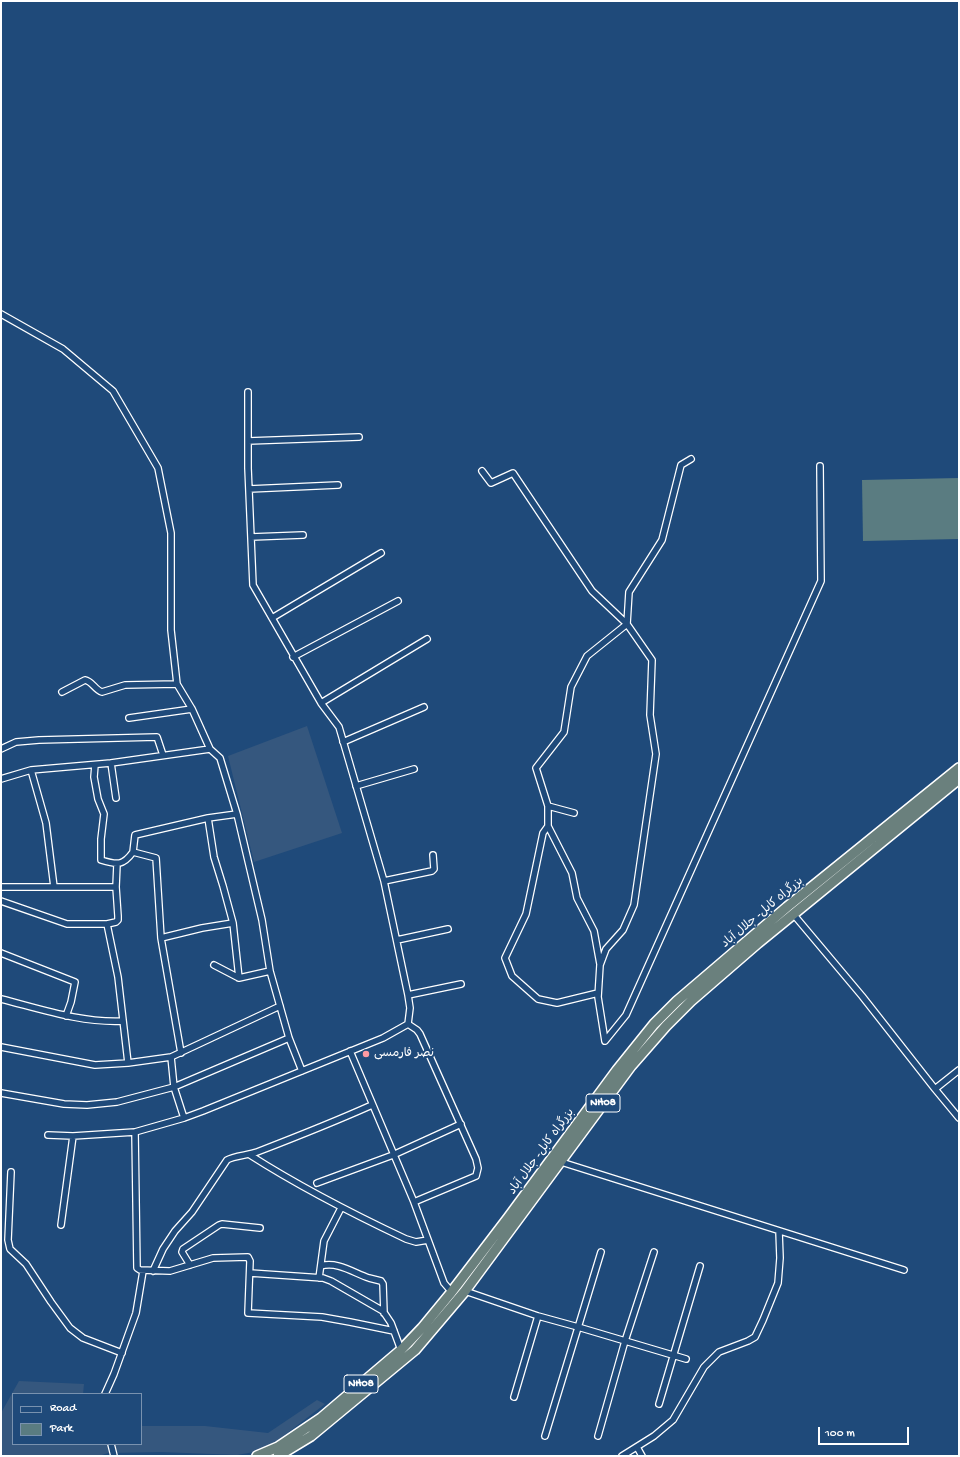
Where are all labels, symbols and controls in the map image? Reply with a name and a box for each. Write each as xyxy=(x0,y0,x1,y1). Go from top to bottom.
street label: بزرگراه کابل- جلال آباد xyxy=(719,874,807,952)
place label: نصر فارمسی xyxy=(374,1047,434,1061)
marker: نصر فارمسی xyxy=(361,1049,371,1059)
road number: NH08 xyxy=(586,1094,620,1112)
street label: بزرگراه کابل- جلال آباد xyxy=(506,1106,578,1198)
road number: NH08 xyxy=(344,1375,378,1393)
legend xyxy=(12,1393,142,1445)
text: Road xyxy=(50,1402,76,1416)
scale bar xyxy=(820,1419,911,1445)
text: Park xyxy=(50,1422,73,1436)
text: 100 m xyxy=(825,1427,855,1441)

